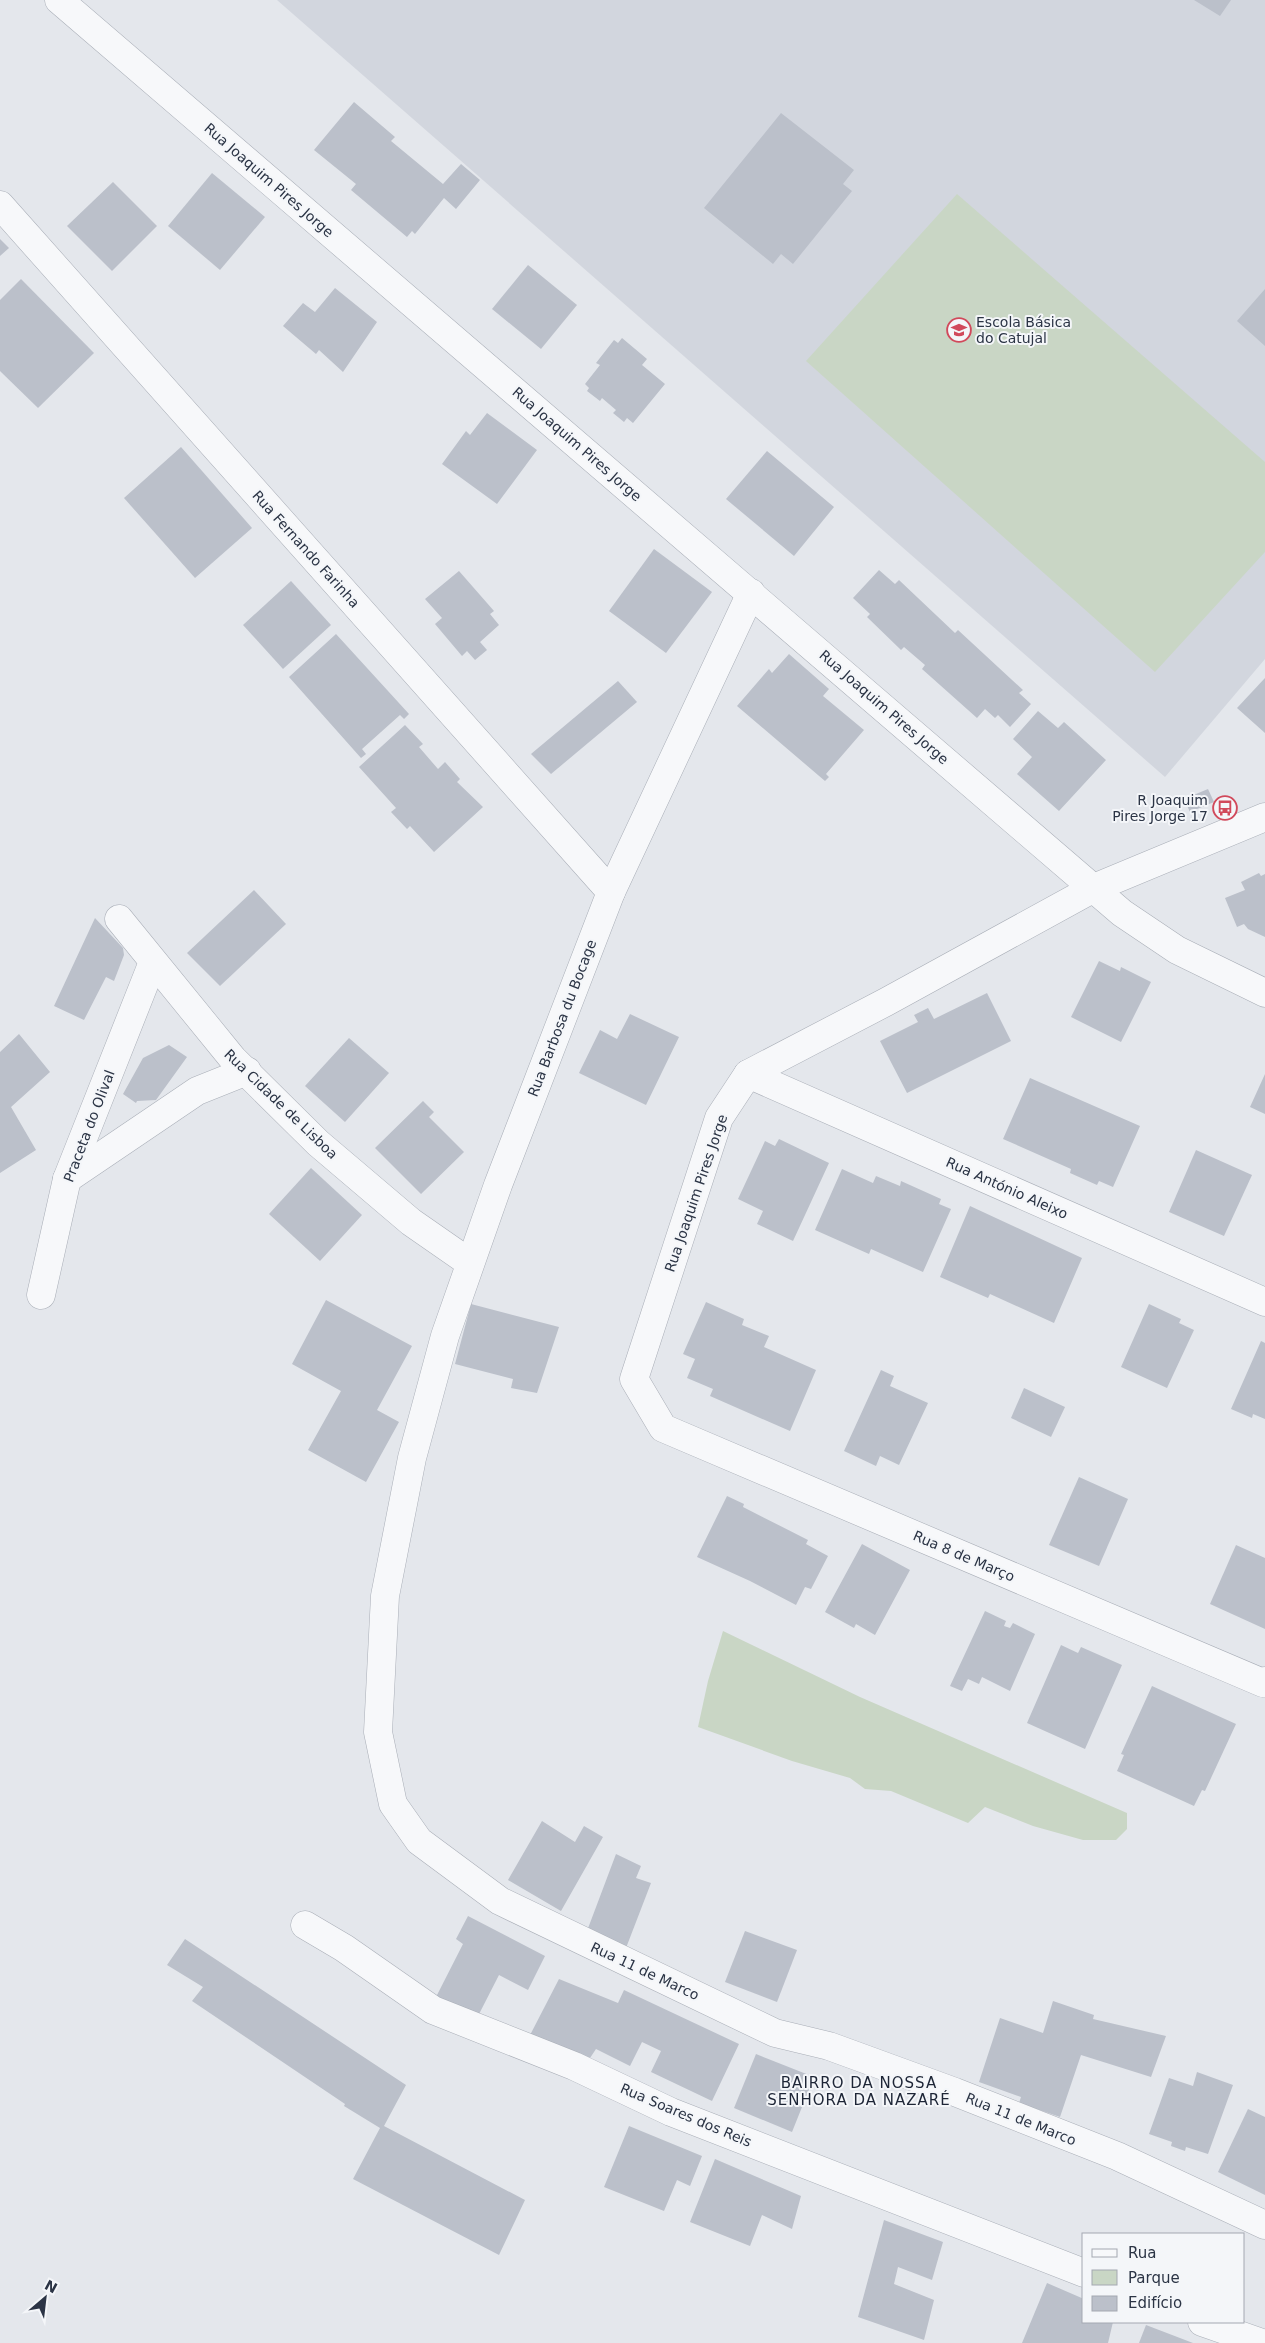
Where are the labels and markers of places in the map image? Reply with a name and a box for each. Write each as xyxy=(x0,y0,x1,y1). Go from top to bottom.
place label: Escola Básica do Catujal xyxy=(976,314,1071,346)
school or university icon: Escola Básica do Catujal xyxy=(946,317,972,343)
place label: R Joaquim Pires Jorge 17 xyxy=(1112,792,1208,824)
bus stop icon: R Joaquim Pires Jorge 17 xyxy=(1212,795,1238,821)

